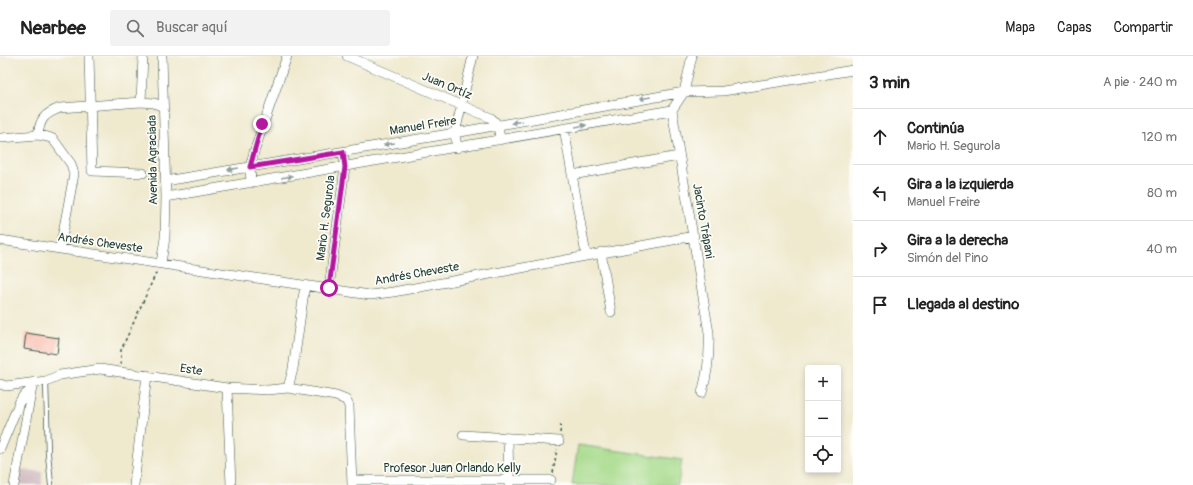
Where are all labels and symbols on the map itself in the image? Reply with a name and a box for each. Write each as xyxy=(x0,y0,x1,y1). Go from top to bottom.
street label: Juan Ortíz xyxy=(420,69,474,103)
one-way arrow xyxy=(639,96,651,102)
street label: Manuel Freire xyxy=(389,113,458,139)
street label: Avenida Agraciada xyxy=(145,114,161,205)
route end xyxy=(253,115,271,133)
one-way arrow xyxy=(511,119,523,125)
one-way arrow xyxy=(575,122,587,128)
one-way arrow xyxy=(383,141,395,147)
one-way arrow xyxy=(227,167,239,173)
one-way arrow xyxy=(281,174,293,180)
street label: Mario H. Segurola xyxy=(313,174,339,262)
street label: Jacinto Trápani xyxy=(689,182,717,260)
street label: Andrés Cheveste xyxy=(57,230,143,256)
street label: Andrés Cheveste xyxy=(374,259,460,289)
route start xyxy=(320,279,338,297)
street label: Este xyxy=(179,361,203,379)
street label: Profesor Juan Orlando Kelly xyxy=(383,461,521,476)

